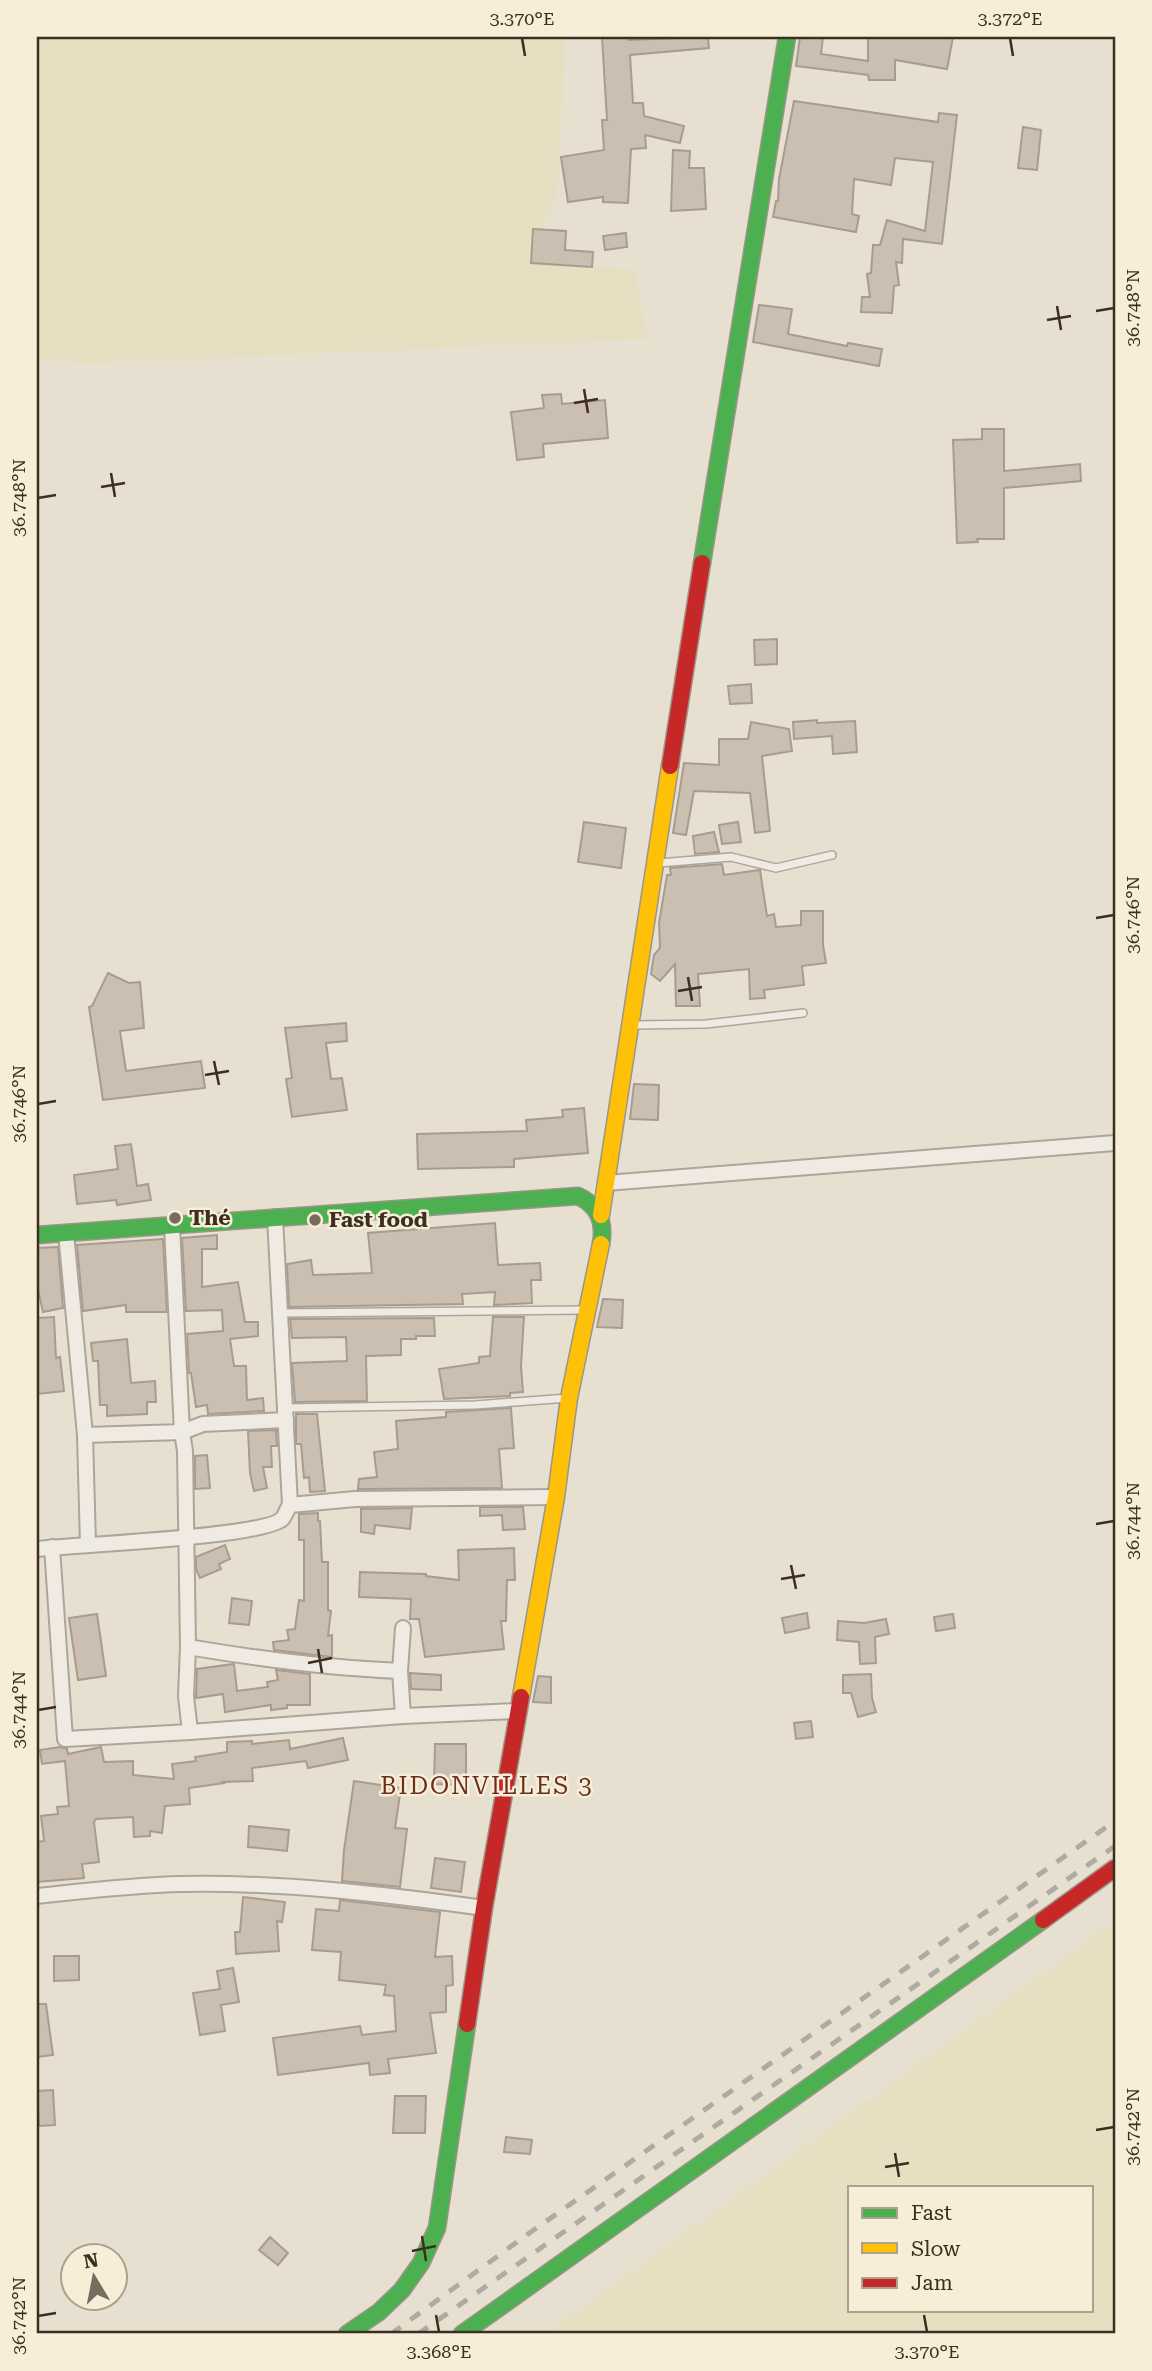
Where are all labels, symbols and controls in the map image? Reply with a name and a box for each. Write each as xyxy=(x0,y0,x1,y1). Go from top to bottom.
text: 3.370°E xyxy=(489,8,555,29)
text: 3.372°E xyxy=(977,8,1043,29)
text: 36.748°N xyxy=(1122,269,1143,347)
text: 36.748°N xyxy=(8,459,29,537)
text: 36.746°N xyxy=(1122,876,1143,954)
text: 36.746°N xyxy=(8,1065,29,1143)
place label: Thé xyxy=(189,1206,231,1230)
place label: Fast food xyxy=(329,1208,428,1232)
marker: Thé xyxy=(167,1210,183,1226)
marker: Fast food xyxy=(307,1212,323,1228)
text: 36.744°N xyxy=(1122,1482,1143,1560)
text: 36.744°N xyxy=(8,1671,29,1749)
district label: BIDONVILLES 3 xyxy=(380,1772,594,1800)
text: 36.742°N xyxy=(1122,2088,1143,2166)
legend xyxy=(848,2186,1092,2312)
text: Fast xyxy=(911,2201,952,2225)
text: Slow xyxy=(911,2237,961,2261)
north arrow xyxy=(60,2242,130,2312)
text: N xyxy=(82,2248,101,2273)
text: Jam xyxy=(911,2271,953,2295)
text: 36.742°N xyxy=(8,2277,29,2355)
text: 3.368°E xyxy=(406,2341,472,2362)
text: 3.370°E xyxy=(894,2341,960,2362)

